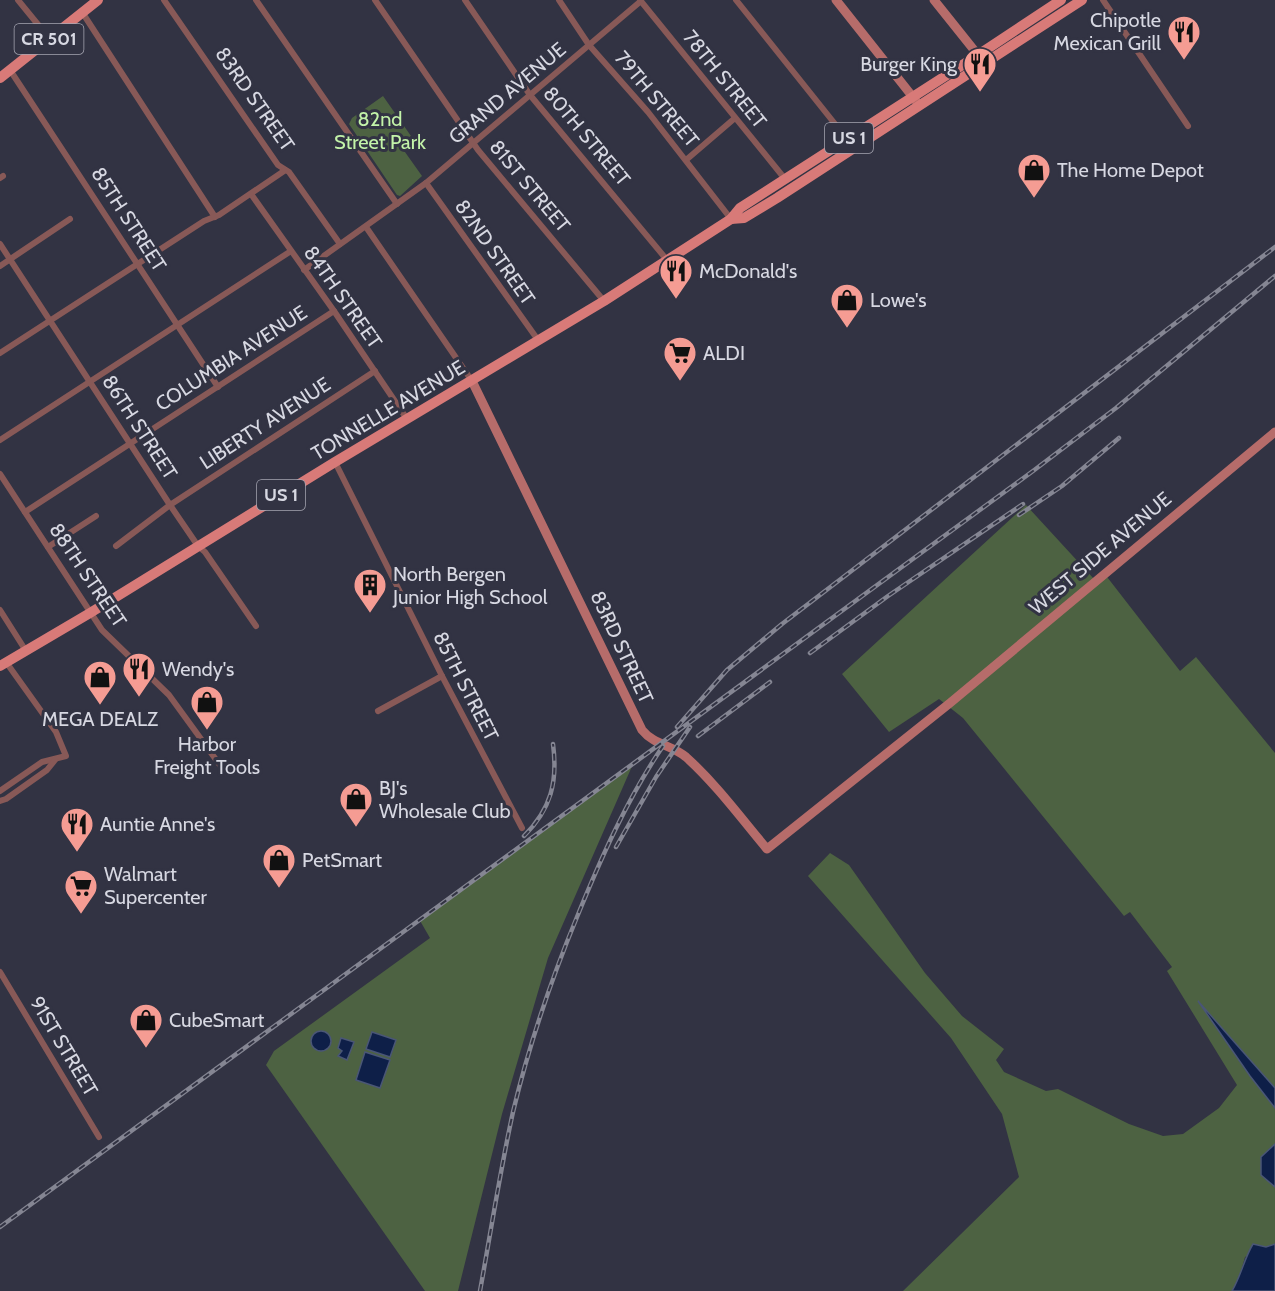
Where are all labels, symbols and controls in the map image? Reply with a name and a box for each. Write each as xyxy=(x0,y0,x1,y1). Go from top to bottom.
place label: Chipotle Mexican Grill xyxy=(1053,8,1161,55)
restaurant icon: Chipotle Mexican Grill xyxy=(1166,14,1202,61)
road number: CR 501 xyxy=(14,24,84,54)
street label: 78TH STREET xyxy=(678,25,772,133)
street label: GRAND AVENUE xyxy=(444,37,570,149)
street label: 83RD STREET xyxy=(210,42,300,156)
street label: 79TH STREET xyxy=(610,46,704,152)
restaurant icon: Burger King xyxy=(962,46,998,93)
place label: Burger King xyxy=(860,52,958,76)
street label: 80TH STREET xyxy=(539,81,636,191)
park label: 82nd Street Park xyxy=(334,107,426,154)
road number: US 1 xyxy=(825,123,873,153)
street label: 81ST STREET xyxy=(485,135,576,237)
shop icon: The Home Depot xyxy=(1016,152,1052,199)
place label: The Home Depot xyxy=(1057,158,1204,182)
street label: 85TH STREET xyxy=(86,162,172,276)
street label: 82ND STREET xyxy=(450,195,540,310)
street label: 84TH STREET xyxy=(299,241,387,353)
restaurant icon: McDonald's xyxy=(658,253,694,300)
place label: McDonald's xyxy=(699,259,797,283)
shop icon: Lowe's xyxy=(829,282,865,329)
place label: Lowe's xyxy=(870,288,927,312)
street label: COLUMBIA AVENUE xyxy=(151,300,311,416)
supermarket icon: ALDI xyxy=(662,335,698,382)
place label: ALDI xyxy=(703,341,745,365)
street label: TONNELLE AVENUE xyxy=(307,355,469,465)
street label: 86TH STREET xyxy=(97,370,183,484)
street label: LIBERTY AVENUE xyxy=(195,372,335,474)
road number: US 1 xyxy=(257,480,305,510)
street label: WEST SIDE AVENUE xyxy=(1024,487,1176,619)
street label: 88TH STREET xyxy=(44,518,132,632)
place label: North Bergen Junior High School xyxy=(392,562,548,609)
building icon: North Bergen Junior High School xyxy=(352,567,388,614)
street label: 83RD STREET xyxy=(585,587,659,707)
street label: 85TH STREET xyxy=(428,627,504,745)
restaurant icon: Wendy's xyxy=(121,651,157,698)
place label: Wendy's xyxy=(162,657,234,681)
shop icon: MEGA DEALZ xyxy=(82,659,118,706)
shop icon: Harbor Freight Tools xyxy=(189,684,225,731)
place label: MEGA DEALZ xyxy=(42,707,158,731)
place label: Harbor Freight Tools xyxy=(154,732,260,779)
place label: BJ's Wholesale Club xyxy=(379,776,510,823)
shop icon: BJ's Wholesale Club xyxy=(338,781,374,828)
restaurant icon: Auntie Anne's xyxy=(59,806,95,853)
place label: Auntie Anne's xyxy=(100,812,215,836)
shop icon: PetSmart xyxy=(261,842,297,889)
place label: PetSmart xyxy=(302,848,382,872)
place label: Walmart Supercenter xyxy=(104,862,208,909)
supermarket icon: Walmart Supercenter xyxy=(63,868,99,915)
street label: 91ST STREET xyxy=(25,992,103,1100)
shop icon: CubeSmart xyxy=(128,1002,164,1049)
place label: CubeSmart xyxy=(169,1008,265,1032)

